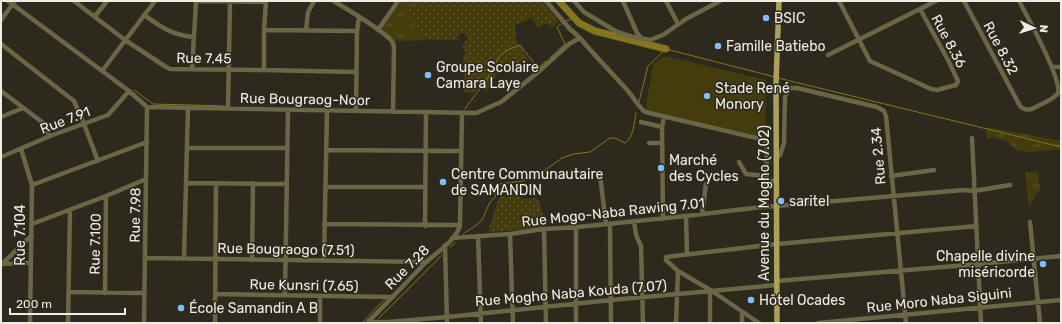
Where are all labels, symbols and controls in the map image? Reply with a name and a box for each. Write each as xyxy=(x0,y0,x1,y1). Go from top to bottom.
north arrow xyxy=(1014,8,1054,48)
place label: BSIC xyxy=(774,10,805,27)
street label: Rue 8.36 xyxy=(927,12,970,71)
marker: BSIC xyxy=(761,13,771,23)
street label: Rue 8.32 xyxy=(979,19,1022,78)
text: N xyxy=(1037,24,1050,33)
place label: Famille Batiebo xyxy=(726,38,826,55)
marker: Famille Batiebo xyxy=(713,41,723,51)
street label: Rue 7.45 xyxy=(176,50,232,67)
place label: Groupe Scolaire Camara Laye xyxy=(436,59,539,92)
marker: Groupe Scolaire Camara Laye xyxy=(423,70,433,80)
place label: Stade René Monory xyxy=(715,80,790,113)
street label: Rue Bougraog-Noor xyxy=(240,90,371,109)
marker: Stade René Monory xyxy=(702,91,712,101)
street label: Rue 7.91 xyxy=(38,103,93,138)
street label: Avenue du Mogho (7.02) xyxy=(756,125,773,281)
street label: Rue 2.34 xyxy=(867,126,889,185)
place label: Marché des Cycles xyxy=(669,152,739,185)
marker: Marché des Cycles xyxy=(656,163,666,173)
place label: Centre Communautaire de SAMANDIN xyxy=(451,166,604,199)
marker: Centre Communautaire de SAMANDIN xyxy=(438,177,448,187)
street label: Rue 7.98 xyxy=(127,187,144,243)
place label: saritel xyxy=(789,193,829,210)
street label: Rue Mogo-Naba Rawing 7.01 xyxy=(521,194,706,231)
marker: saritel xyxy=(776,196,786,206)
street label: Rue 7.104 xyxy=(12,204,29,266)
street label: Rue 7.100 xyxy=(86,213,105,275)
street label: Rue Bougraogo (7.51) xyxy=(217,240,355,259)
street label: Rue 7.28 xyxy=(382,242,433,293)
place label: Chapelle divine miséricorde xyxy=(936,248,1035,281)
marker: Chapelle divine miséricorde xyxy=(1038,259,1048,269)
street label: Rue Kunsri (7.65) xyxy=(249,276,359,295)
street label: Rue Mogho Naba Kouda (7.07) xyxy=(474,277,668,310)
street label: Rue Moro Naba Siguini xyxy=(866,284,1012,317)
scale bar xyxy=(10,290,125,316)
place label: Hôtel Ocades xyxy=(759,292,845,309)
marker: Hôtel Ocades xyxy=(746,295,756,305)
text: 200 m xyxy=(16,297,52,311)
place label: École Samandin A B xyxy=(189,299,318,317)
marker: École Samandin A B xyxy=(176,303,186,313)

